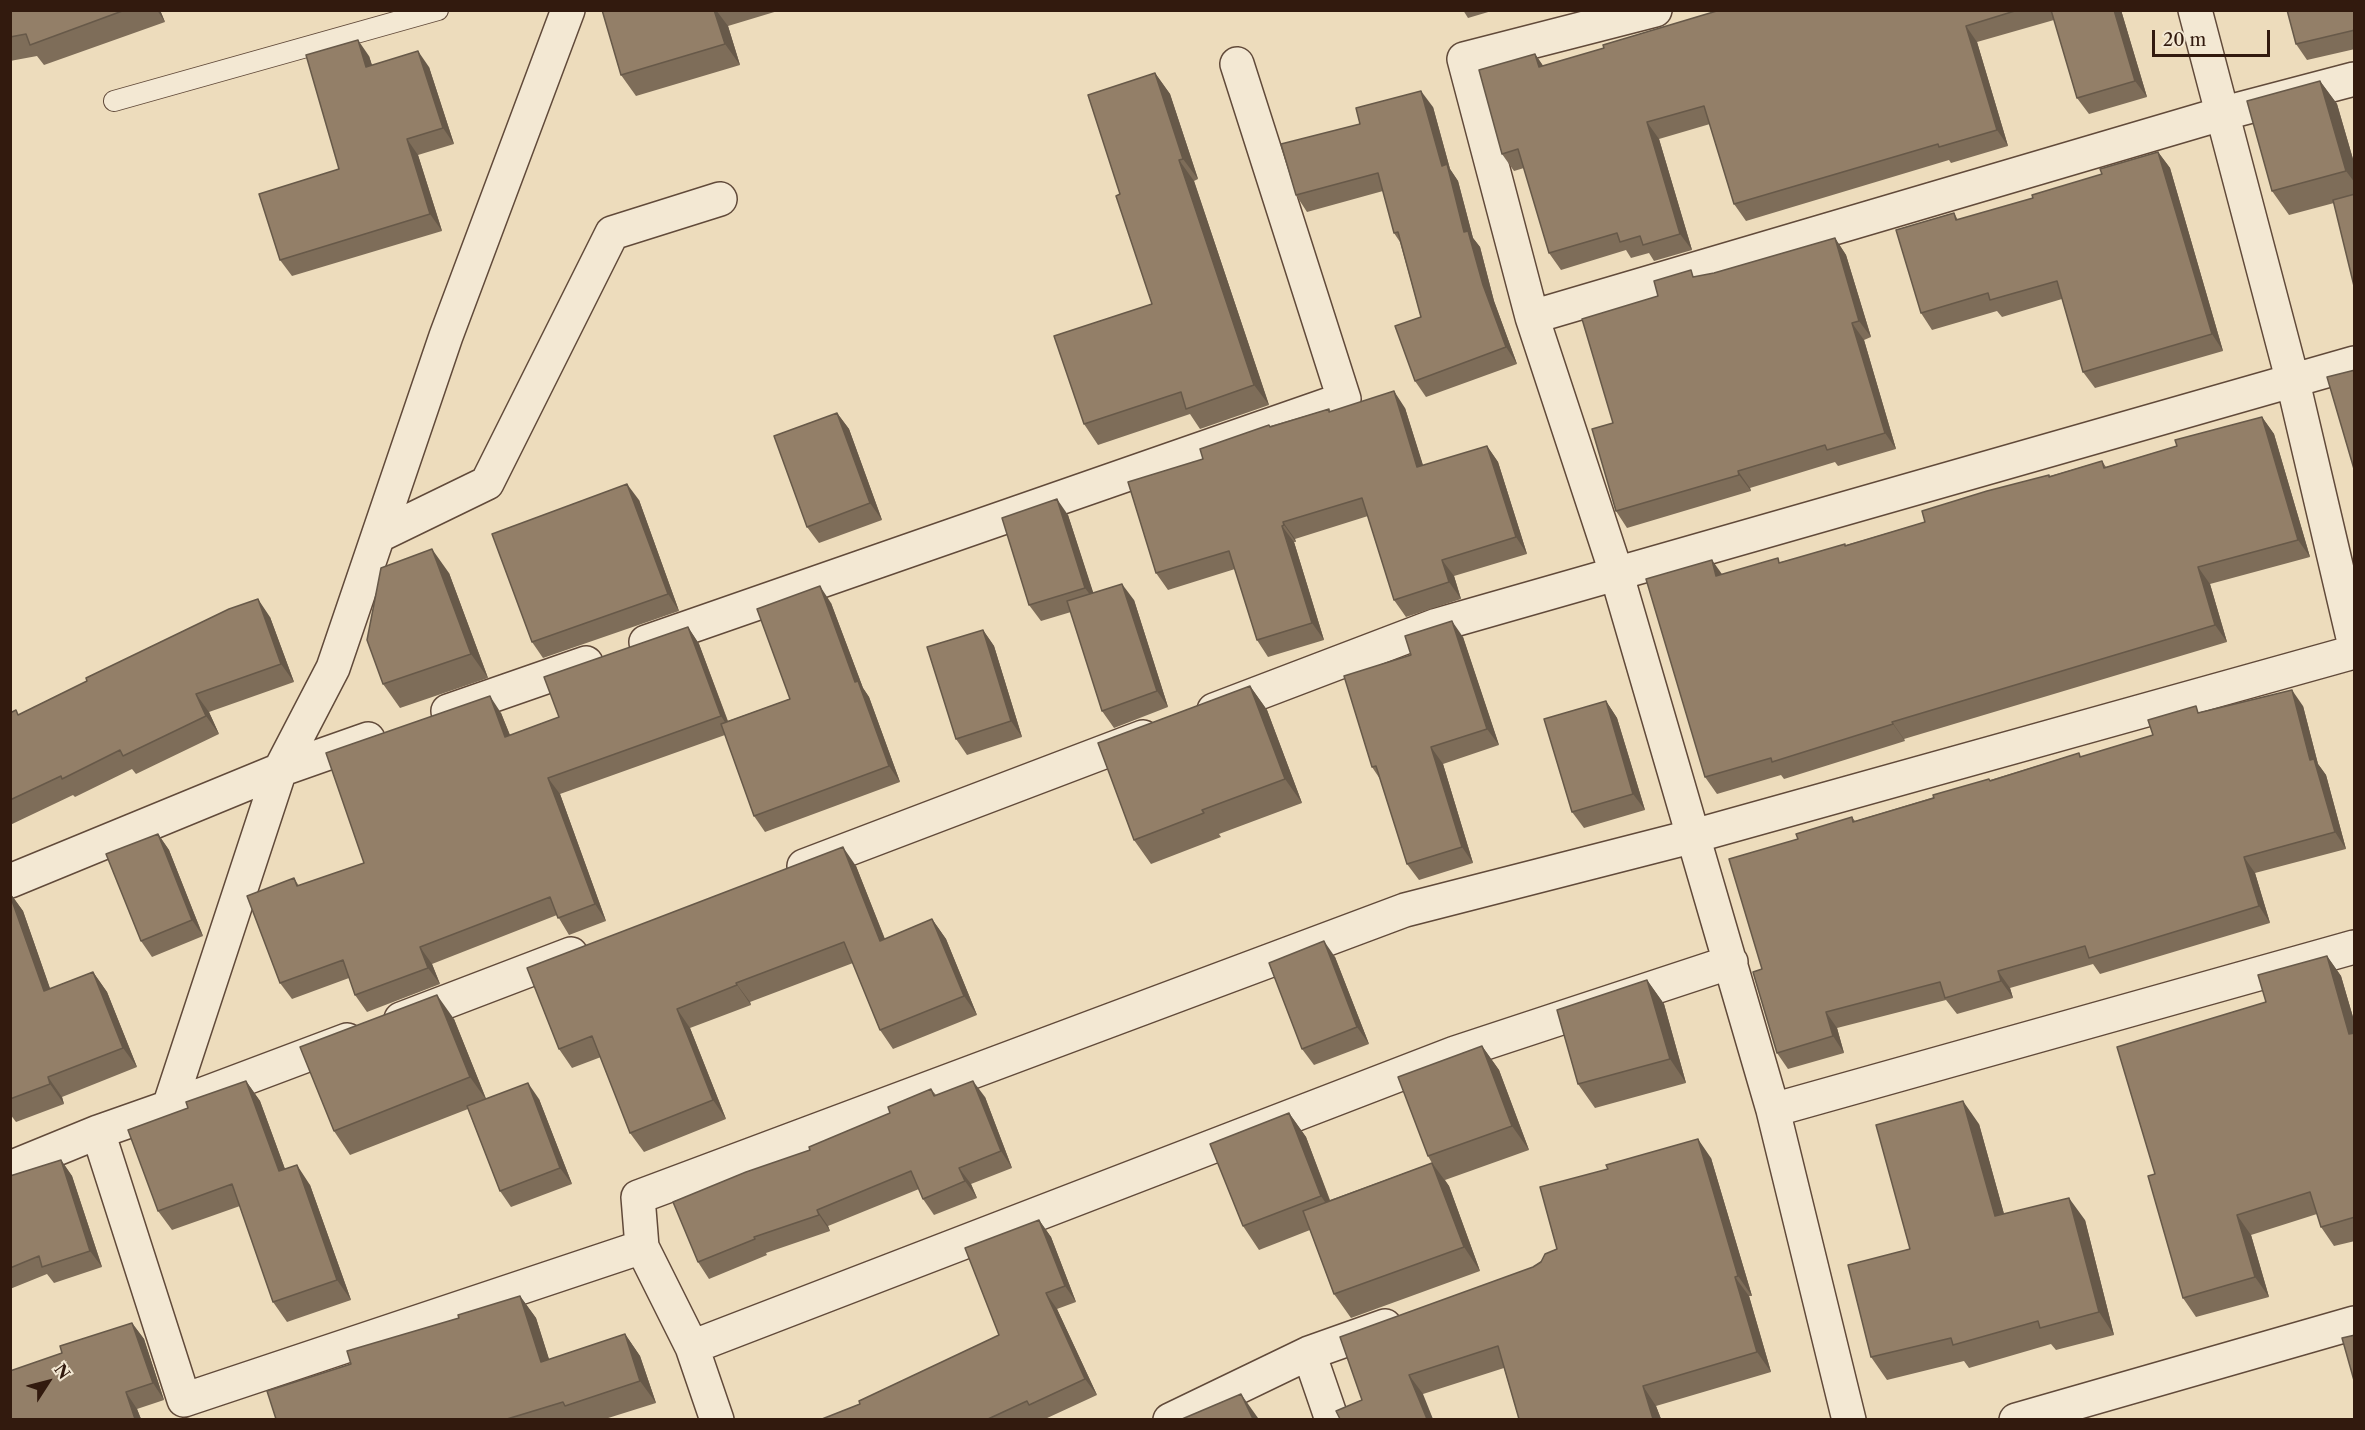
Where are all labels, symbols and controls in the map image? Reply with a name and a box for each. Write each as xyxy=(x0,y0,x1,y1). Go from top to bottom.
scale bar xyxy=(2155,18,2274,56)
text: 20 m xyxy=(2163,29,2206,51)
north arrow xyxy=(18,1352,78,1412)
text: N xyxy=(50,1360,75,1383)

